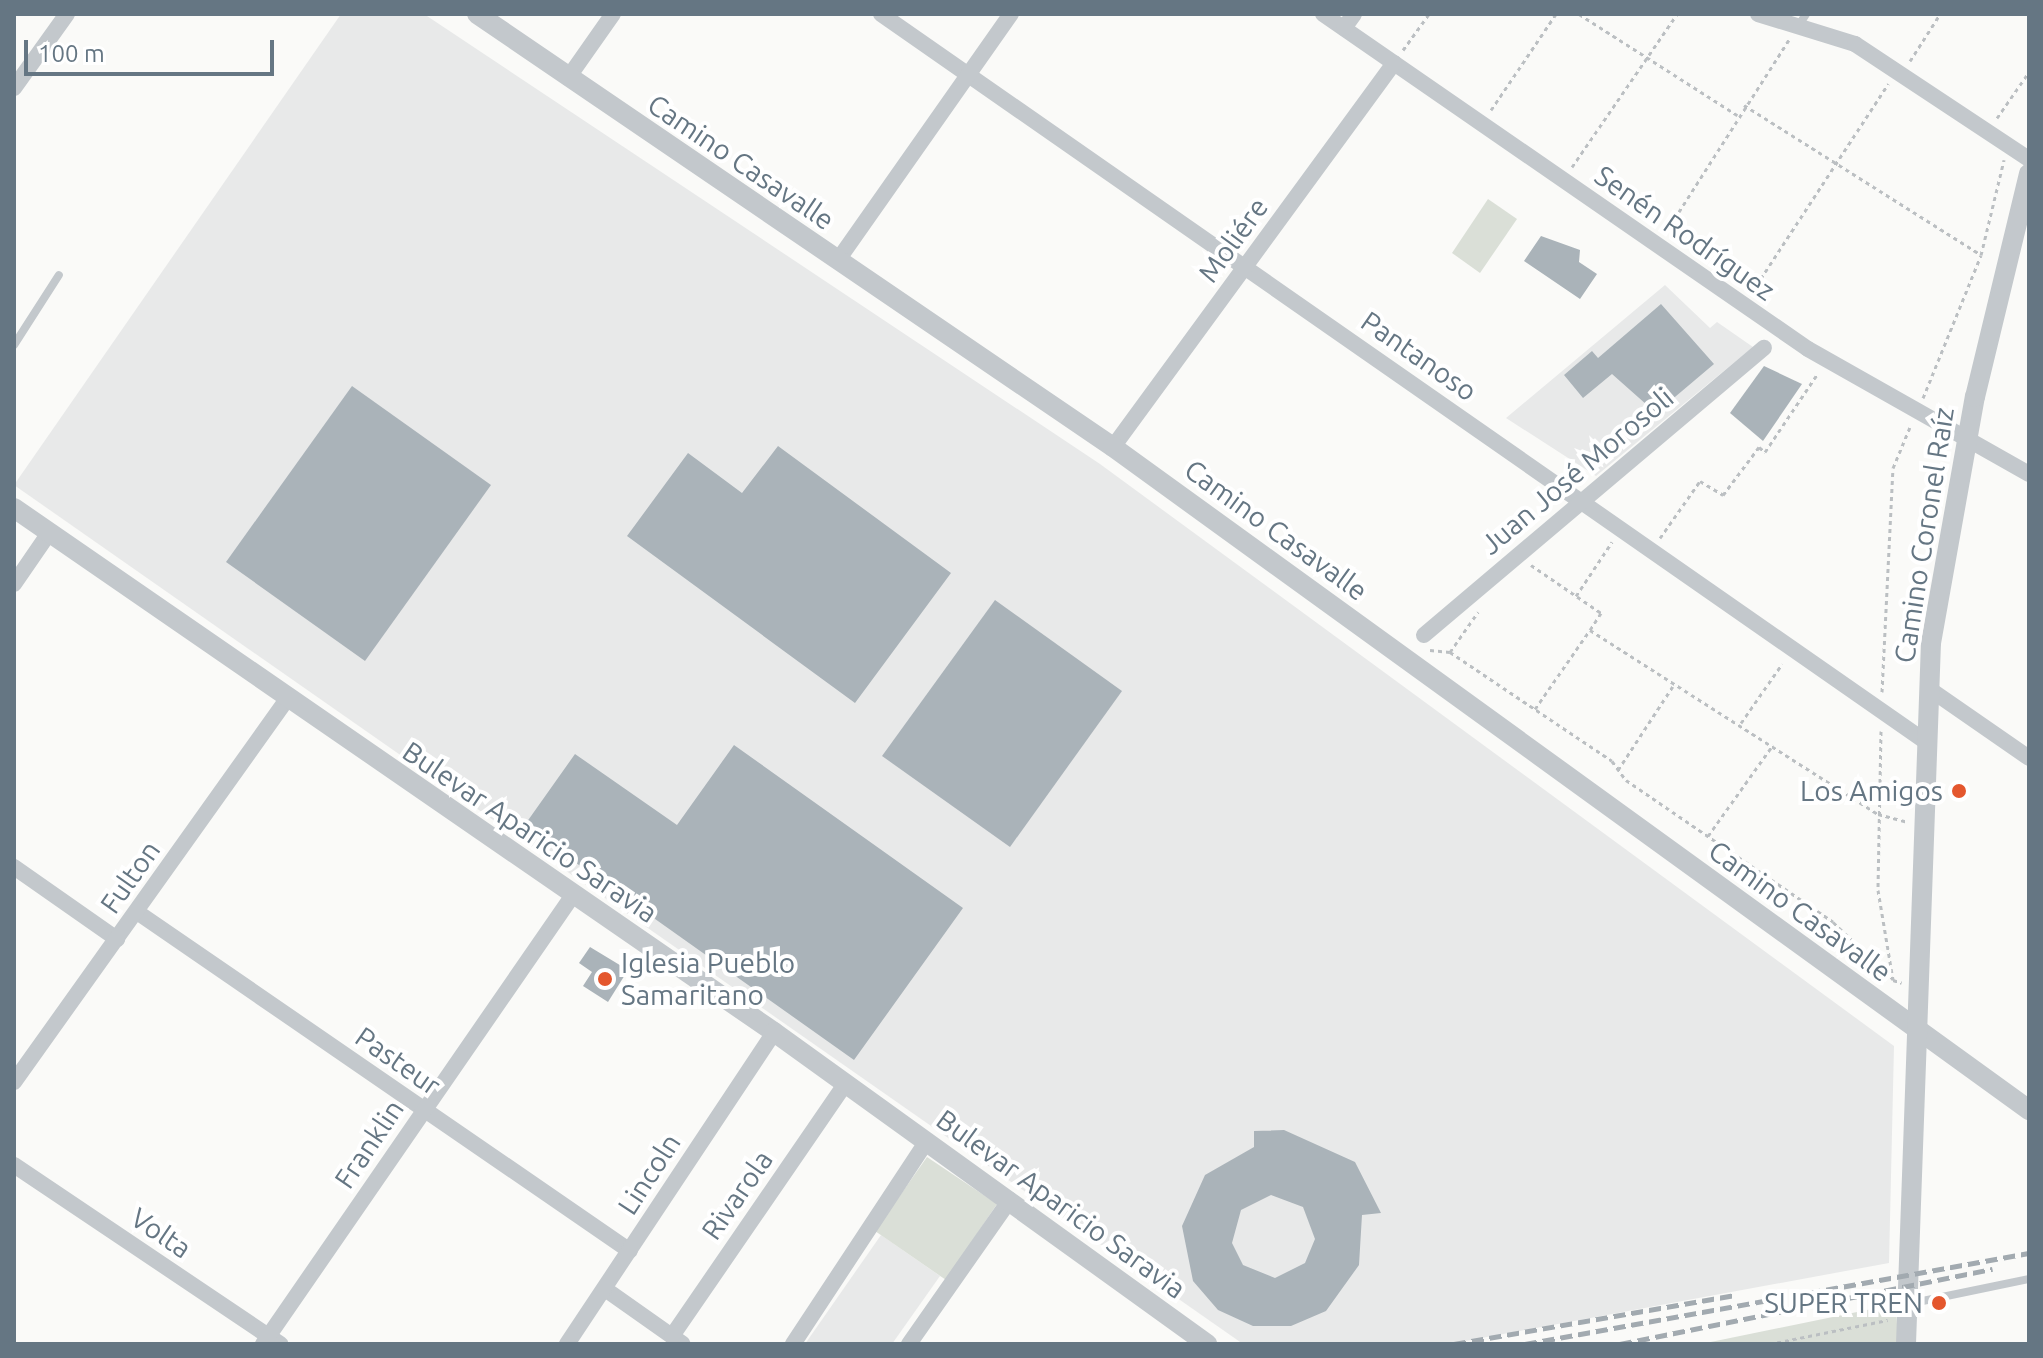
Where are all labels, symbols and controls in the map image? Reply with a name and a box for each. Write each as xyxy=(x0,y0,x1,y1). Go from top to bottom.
scale bar xyxy=(28,24,278,74)
text: 100 m xyxy=(38,40,105,67)
street label: Camino Casavalle xyxy=(641,87,841,237)
street label: Senén Rodríguez xyxy=(1589,158,1781,308)
street label: Moliére xyxy=(1191,191,1275,289)
street label: Pantanoso xyxy=(1355,304,1483,408)
street label: Juan José Morosoli xyxy=(1474,381,1680,561)
street label: Camino Coronel Raíz xyxy=(1887,405,1961,665)
street label: Camino Casavalle xyxy=(1178,452,1374,608)
street label: Bulevar Aparicio Saravia xyxy=(396,734,664,930)
place label: Los Amigos xyxy=(1800,774,1943,808)
marker: Los Amigos xyxy=(1950,782,1968,800)
street label: Camino Casavalle xyxy=(1702,833,1898,989)
street label: Fulton xyxy=(93,834,167,920)
place label: Iglesia Pueblo Samaritano xyxy=(621,946,795,1012)
marker: Iglesia Pueblo Samaritano xyxy=(596,970,614,988)
street label: Pasteur xyxy=(349,1020,447,1102)
street label: Franklin xyxy=(327,1093,411,1195)
street label: Bulevar Aparicio Saravia xyxy=(930,1102,1192,1306)
street label: Lincoln xyxy=(610,1127,688,1221)
street label: Rivarola xyxy=(694,1144,780,1246)
street label: Volta xyxy=(124,1201,198,1265)
place label: SUPER TREN xyxy=(1764,1286,1923,1320)
marker: SUPER TREN xyxy=(1930,1294,1948,1312)

